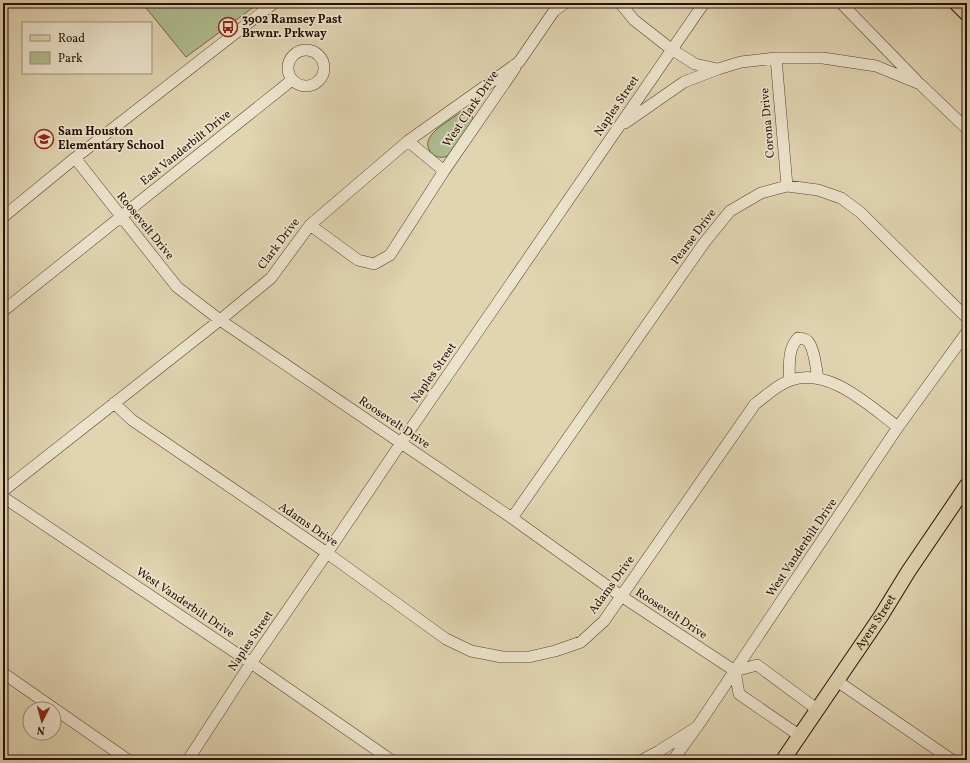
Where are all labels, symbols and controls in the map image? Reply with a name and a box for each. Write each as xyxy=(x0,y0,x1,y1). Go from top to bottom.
place label: 3902 Ramsey Past Brwnr. Prkway xyxy=(242,12,342,42)
bus stop icon: 3902 Ramsey Past Brwnr. Prkway xyxy=(217,16,239,38)
legend xyxy=(22,22,152,74)
text: Road xyxy=(58,31,85,47)
text: Park xyxy=(58,51,83,67)
street label: West Clark Drive xyxy=(439,67,503,150)
street label: Naples Street xyxy=(591,73,643,139)
street label: Corona Drive xyxy=(757,87,779,159)
street label: East Vanderbilt Drive xyxy=(137,106,235,189)
place label: Sam Houston Elementary School xyxy=(58,124,164,154)
school or university icon: Sam Houston Elementary School xyxy=(33,128,55,150)
street label: Roosevelt Drive xyxy=(113,189,177,263)
street label: Pearse Drive xyxy=(668,206,720,268)
street label: Clark Drive xyxy=(254,215,304,273)
street label: Naples Street xyxy=(407,340,461,406)
street label: Roosevelt Drive xyxy=(355,393,433,453)
street label: West Vanderbilt Drive xyxy=(763,495,841,600)
street label: Adams Drive xyxy=(275,499,341,551)
street label: Adams Drive xyxy=(585,552,639,617)
street label: West Vanderbilt Drive xyxy=(133,564,238,642)
street label: Roosevelt Drive xyxy=(632,585,710,643)
street label: Ayers Street xyxy=(852,592,900,654)
street label: Naples Street xyxy=(225,608,277,674)
north arrow xyxy=(22,701,62,741)
text: N xyxy=(36,722,46,737)

